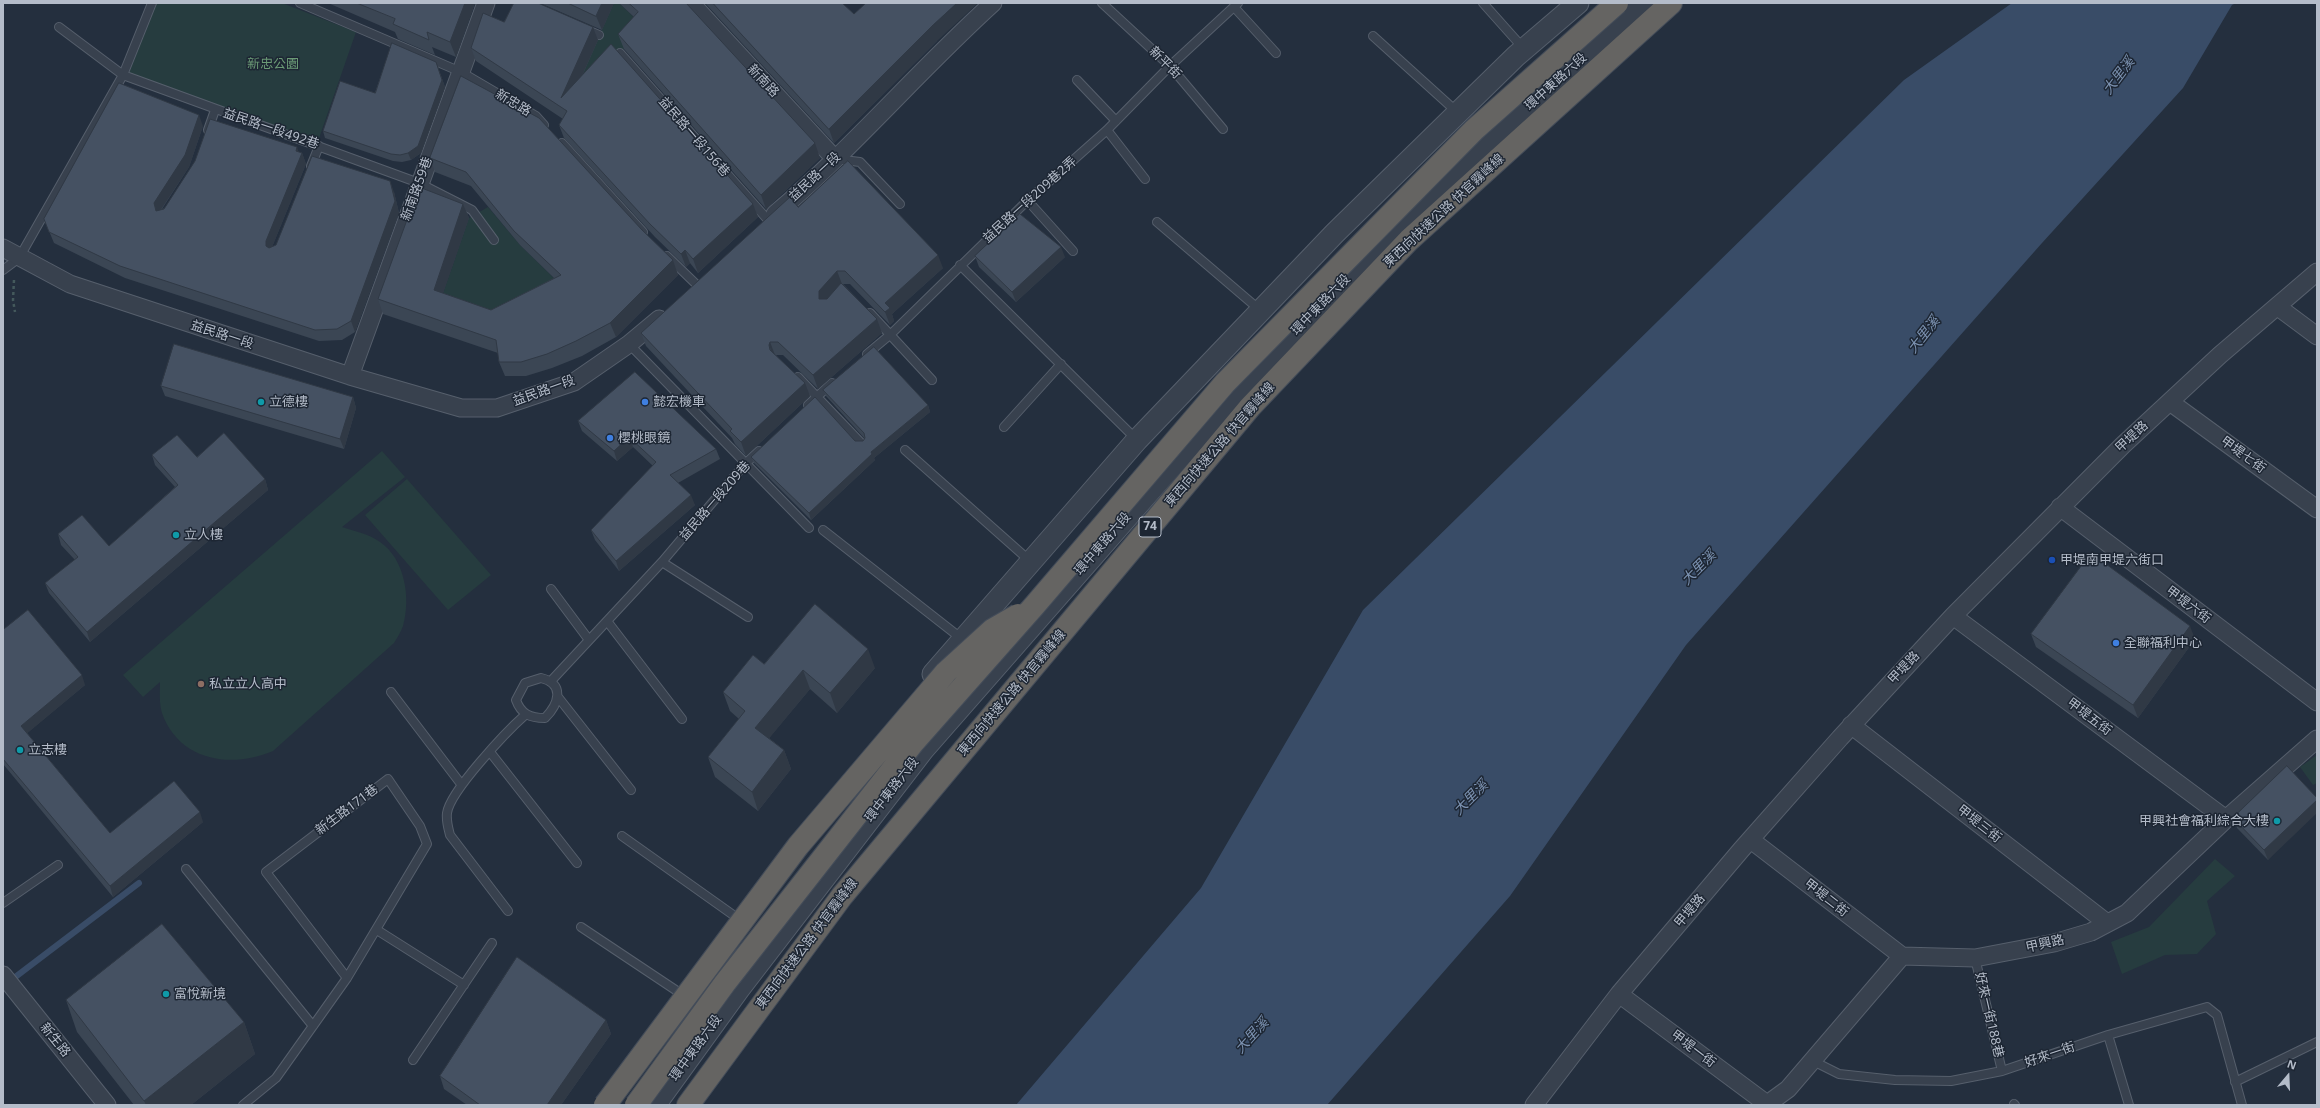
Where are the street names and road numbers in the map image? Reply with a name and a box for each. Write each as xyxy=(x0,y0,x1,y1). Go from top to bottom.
street label: 新平街 xyxy=(1146,44,1184,82)
street label: 環中東路六段 xyxy=(1522,50,1590,114)
street label: 新南路 xyxy=(744,61,782,101)
street label: 新忠路 xyxy=(492,86,534,120)
street label: 益民路一段156巷 xyxy=(655,94,733,180)
street label: 益民路一段492巷 xyxy=(221,105,321,153)
street label: 益民路一段 xyxy=(786,149,844,205)
street label: 東西向快速公路 快官霧峰線 xyxy=(1380,151,1508,271)
street label: 益民路一段209巷2弄 xyxy=(980,154,1080,246)
street label: 新南路59巷 xyxy=(398,155,436,223)
street label: 環中東路六段 xyxy=(1288,272,1354,338)
street label: 益民路一段 xyxy=(189,318,255,352)
street label: 益民路一段 xyxy=(511,373,577,409)
street label: 東西向快速公路 快官霧峰線 xyxy=(1162,380,1278,510)
street label: 甲堤路 xyxy=(2112,418,2152,456)
street label: 甲堤七街 xyxy=(2217,433,2269,477)
street label: 益民路一段209巷 xyxy=(676,458,754,544)
street label: 環中東路六段 xyxy=(1072,509,1134,579)
road number: 74 xyxy=(1139,517,1161,537)
street label: 甲堤六街 xyxy=(2163,583,2213,627)
street label: 東西向快速公路 快官霧峰線 xyxy=(955,627,1069,759)
street label: 甲堤路 xyxy=(1885,648,1923,688)
street label: 甲堤五街 xyxy=(2064,695,2114,739)
street label: 環中東路六段 xyxy=(862,754,922,826)
street label: 新生路171巷 xyxy=(313,781,381,839)
street label: 甲堤三街 xyxy=(1954,802,2004,846)
street label: 東西向快速公路 快官霧峰線 xyxy=(753,876,861,1012)
street label: 甲堤二街 xyxy=(1801,876,1851,920)
street label: 甲堤路 xyxy=(1671,891,1709,931)
street label: 甲興路 xyxy=(2024,932,2066,956)
street label: 好來一街188巷 xyxy=(1972,971,2006,1059)
street label: 環中東路六段 xyxy=(667,1012,725,1084)
street label: 新生路 xyxy=(37,1020,73,1060)
street label: 甲堤一街 xyxy=(1668,1027,1718,1071)
street label: 好來一街 xyxy=(2023,1039,2077,1071)

